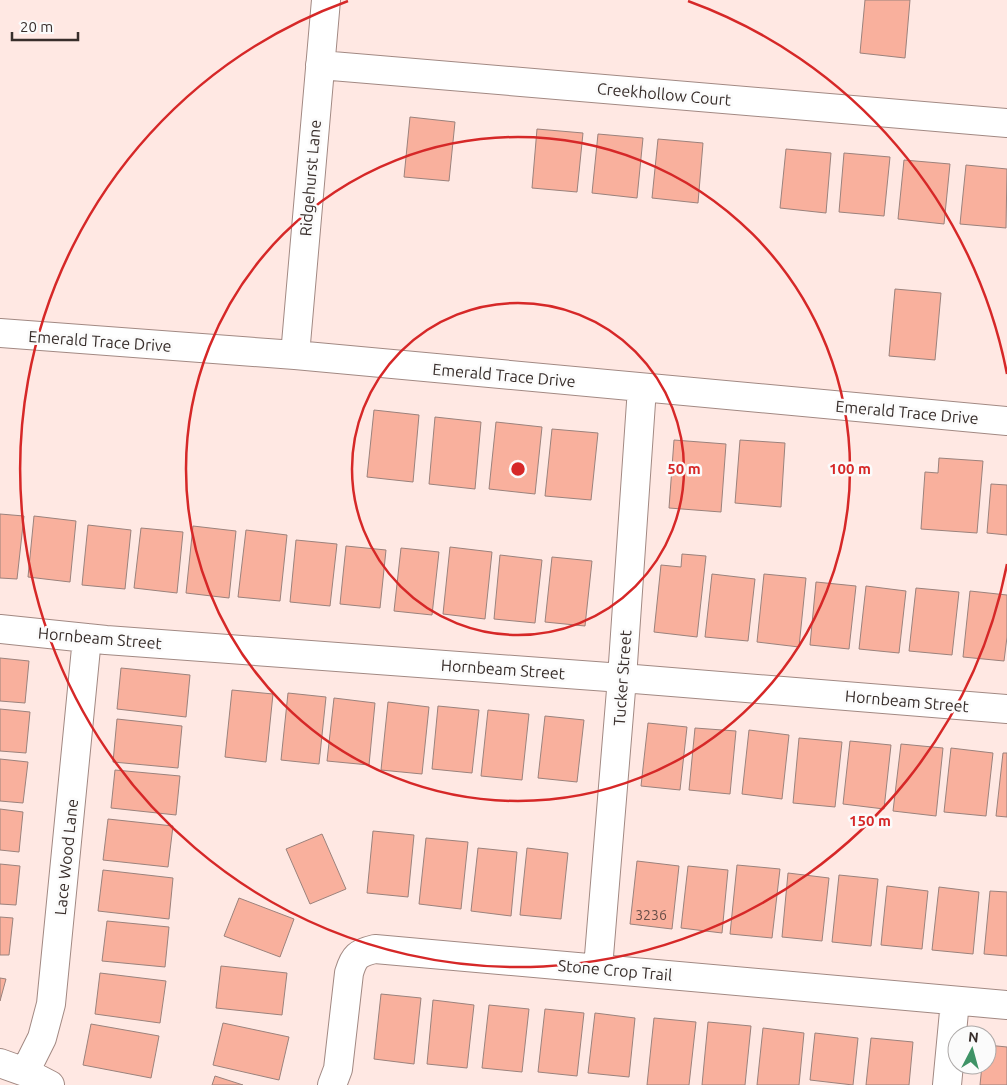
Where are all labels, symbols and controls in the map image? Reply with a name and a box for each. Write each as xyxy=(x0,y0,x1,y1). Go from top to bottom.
scale bar xyxy=(12,10,79,42)
text: 20 m xyxy=(20,18,53,35)
street label: Creekhollow Court xyxy=(596,79,733,109)
street label: Ridgehurst Lane xyxy=(296,119,324,237)
street label: Emerald Trace Drive xyxy=(28,327,172,355)
street label: Emerald Trace Drive xyxy=(432,360,576,390)
street label: Emerald Trace Drive xyxy=(835,397,979,427)
centre of rings xyxy=(509,460,527,478)
text: 50 m xyxy=(667,460,701,477)
text: 100 m xyxy=(829,460,871,477)
street label: Hornbeam Street xyxy=(37,624,163,652)
street label: Tucker Street xyxy=(610,629,634,727)
street label: Hornbeam Street xyxy=(440,656,566,682)
street label: Hornbeam Street xyxy=(844,687,970,715)
street label: Lace Wood Lane xyxy=(51,798,81,916)
text: 150 m xyxy=(849,812,891,829)
house number: 3236 xyxy=(635,907,667,923)
street label: Stone Crop Trail xyxy=(557,956,673,984)
north arrow xyxy=(947,1025,997,1075)
text: N xyxy=(967,1029,979,1046)

